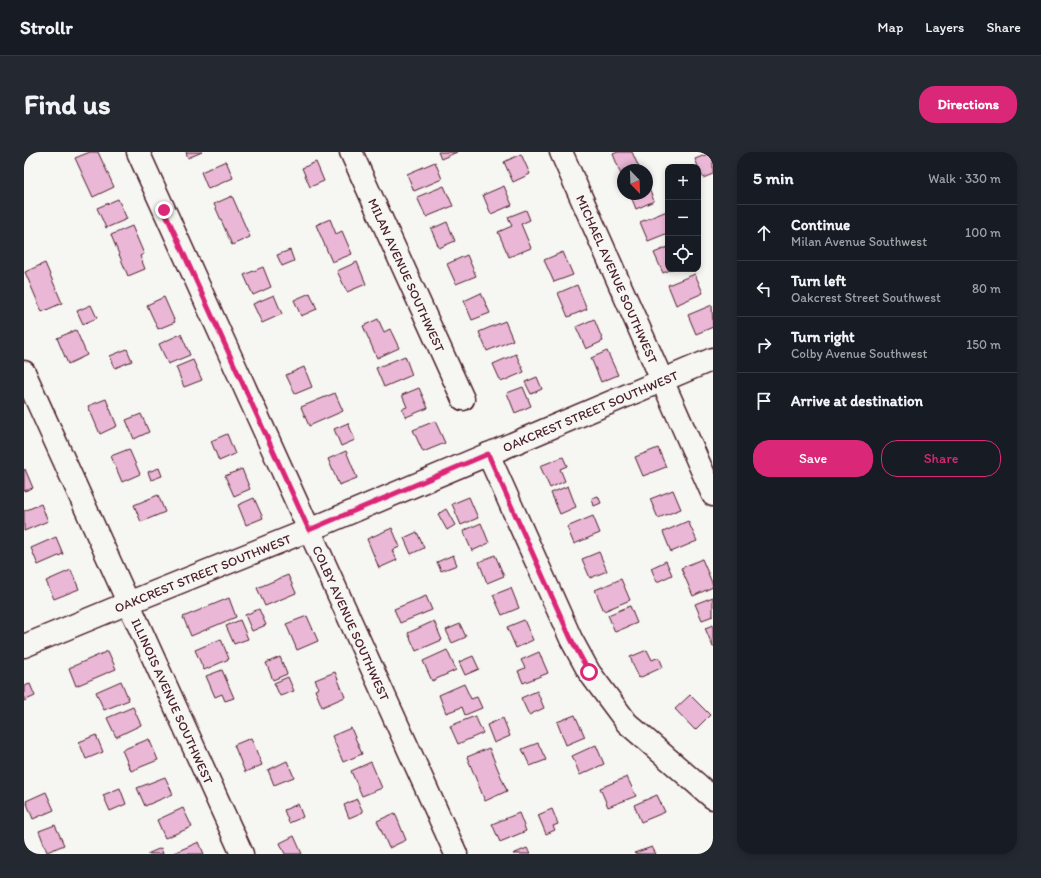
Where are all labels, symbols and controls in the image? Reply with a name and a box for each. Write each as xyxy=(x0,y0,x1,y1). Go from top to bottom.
text: Strollr xyxy=(20,16,73,39)
text: Map xyxy=(878,19,903,36)
text: Layers xyxy=(925,19,964,36)
text: Share xyxy=(986,19,1021,36)
button: Directions xyxy=(919,86,1017,123)
text: Find us xyxy=(24,87,111,121)
north arrow xyxy=(617,164,653,200)
map controls xyxy=(665,164,701,272)
button: + xyxy=(665,164,701,200)
text: 5 min xyxy=(753,168,793,188)
text: Walk · 330 m xyxy=(928,171,1001,186)
street label: MICHAEL AVENUE SOUTHWEST xyxy=(573,193,661,367)
street label: MILAN AVENUE SOUTHWEST xyxy=(365,196,448,355)
button: − xyxy=(665,200,701,236)
route end xyxy=(155,201,173,219)
text: Continue xyxy=(791,216,850,234)
icon: ahead xyxy=(753,222,775,244)
text: 100 m xyxy=(965,225,1001,240)
text: Milan Avenue Southwest xyxy=(791,234,927,249)
button: locate xyxy=(665,236,701,272)
text: Turn left xyxy=(791,272,846,290)
icon: left xyxy=(753,278,775,300)
text: 80 m xyxy=(972,281,1001,296)
text: Oakcrest Street Southwest xyxy=(791,290,941,305)
text: Turn right xyxy=(791,328,855,346)
icon: right xyxy=(753,334,775,356)
text: 150 m xyxy=(966,337,1001,352)
text: Colby Avenue Southwest xyxy=(791,346,927,361)
street label: OAKCREST STREET SOUTHWEST xyxy=(500,367,681,455)
icon: arrive xyxy=(753,390,775,412)
text: Arrive at destination xyxy=(791,392,923,410)
button: Save xyxy=(753,440,873,477)
button: Share xyxy=(881,440,1001,477)
street label: OAKCREST STREET SOUTHWEST xyxy=(112,531,294,616)
street label: COLBY AVENUE SOUTHWEST xyxy=(309,543,393,704)
street label: ILLINOIS AVENUE SOUTHWEST xyxy=(128,616,217,787)
route start xyxy=(580,663,598,681)

